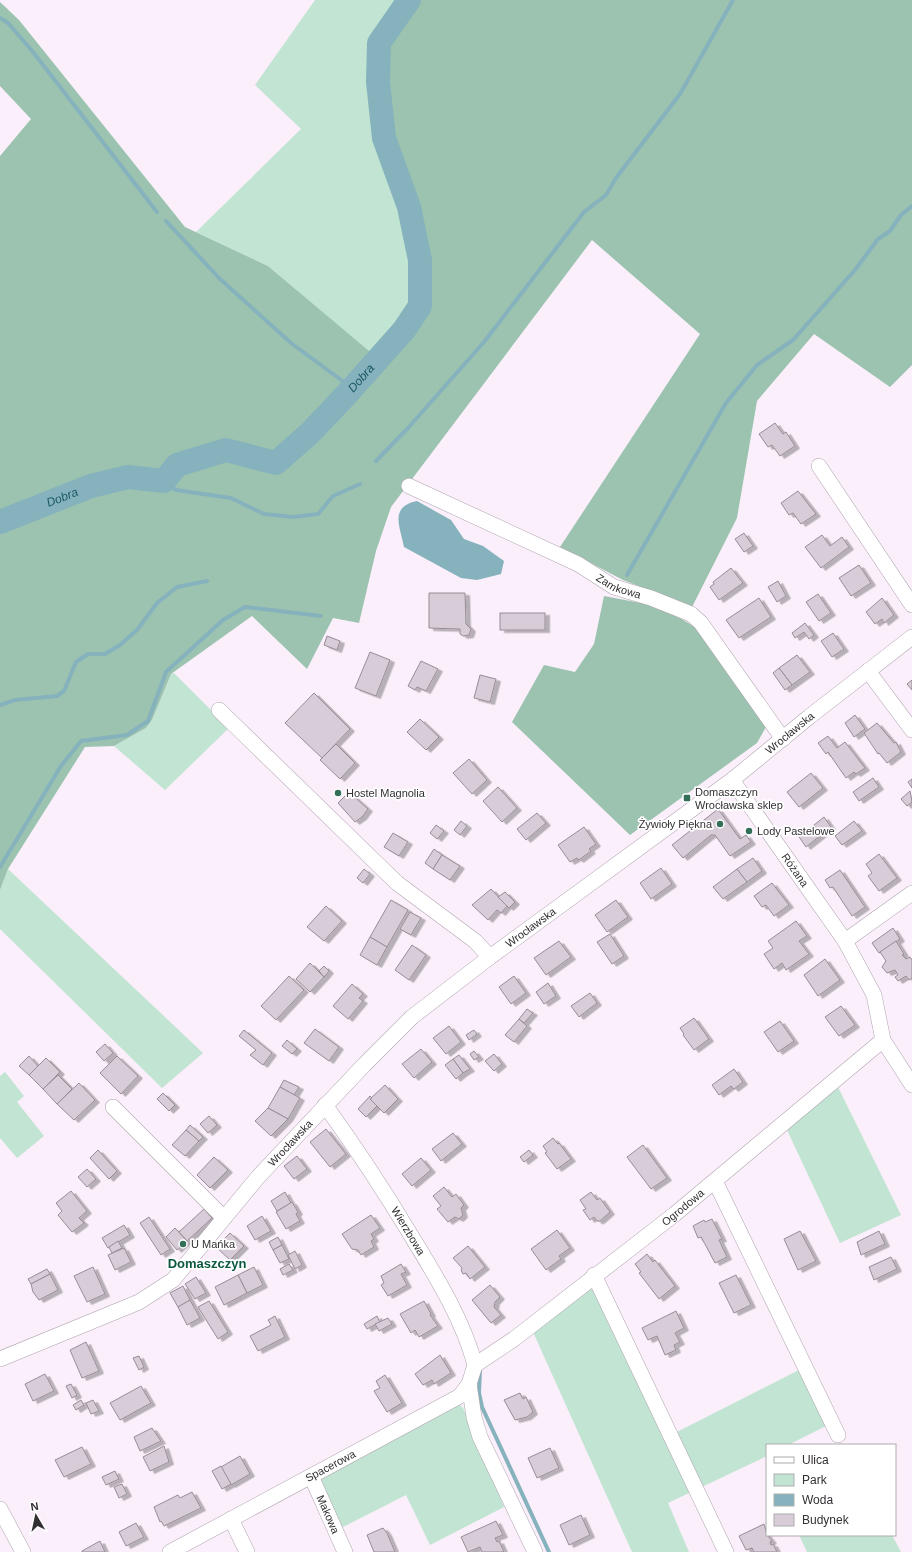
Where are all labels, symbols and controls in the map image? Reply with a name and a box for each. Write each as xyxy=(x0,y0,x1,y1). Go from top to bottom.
water label: Dobra xyxy=(345,361,377,395)
water label: Dobra xyxy=(45,485,80,510)
street label: Zamkowa xyxy=(594,571,643,601)
street label: Wrocławska xyxy=(763,709,817,756)
place label: Domaszczyn Wrocławska sklep xyxy=(695,786,783,811)
place label: Hostel Magnolia xyxy=(346,787,426,799)
marker: Hostel Magnolia xyxy=(333,788,343,798)
marker: Domaszczyn Wrocławska sklep xyxy=(682,793,692,803)
place label: Żywioły Piękna xyxy=(639,818,713,830)
marker: Żywioły Piękna xyxy=(715,819,725,829)
place label: Lody Pastelowe xyxy=(757,825,835,837)
marker: Lody Pastelowe xyxy=(744,826,754,836)
street label: Różana xyxy=(779,851,812,890)
street label: Wrocławska xyxy=(503,905,559,950)
street label: Wrocławska xyxy=(265,1117,315,1169)
street label: Ogrodowa xyxy=(659,1186,707,1228)
street label: Wierzbowa xyxy=(389,1205,428,1258)
place label: U Mańka xyxy=(191,1238,236,1250)
marker: U Mańka xyxy=(178,1239,188,1249)
district label: Domaszczyn xyxy=(168,1256,246,1271)
legend xyxy=(766,1444,896,1536)
street label: Spacerowa xyxy=(303,1447,358,1484)
text: Ulica xyxy=(802,1453,829,1467)
text: Park xyxy=(802,1473,828,1487)
street label: Makowa xyxy=(314,1493,342,1536)
text: Woda xyxy=(802,1493,833,1507)
north arrow xyxy=(16,1496,56,1536)
text: N xyxy=(30,1500,39,1513)
text: Budynek xyxy=(802,1513,850,1527)

